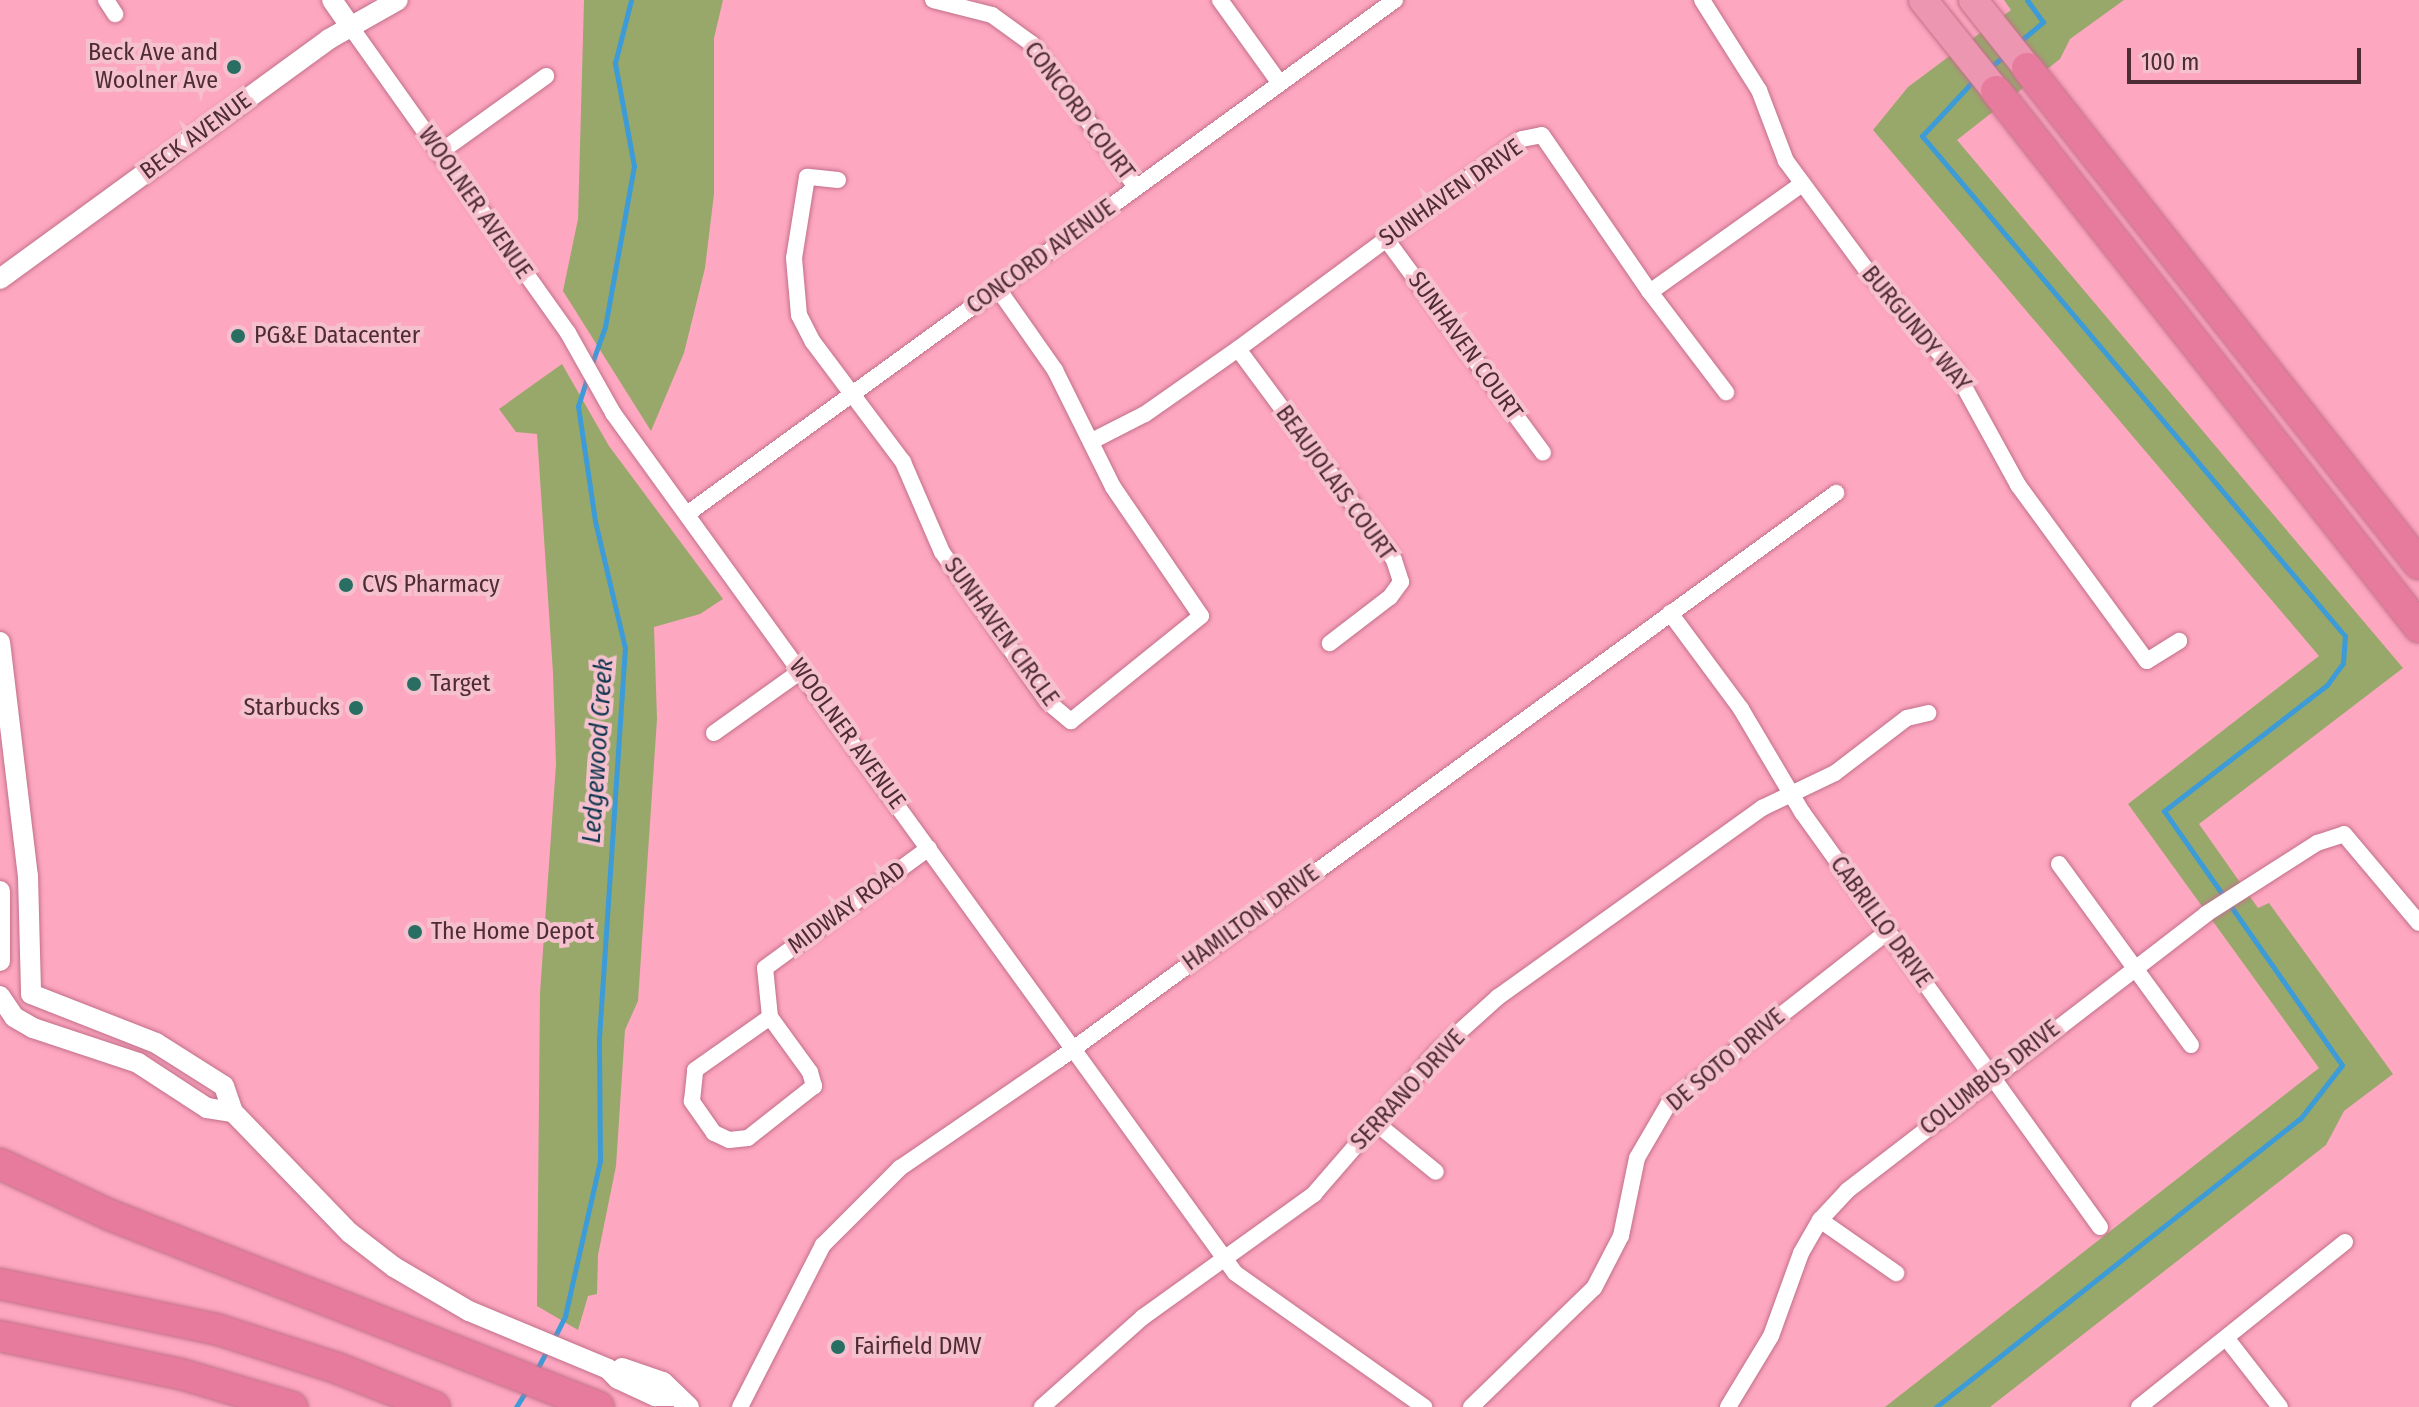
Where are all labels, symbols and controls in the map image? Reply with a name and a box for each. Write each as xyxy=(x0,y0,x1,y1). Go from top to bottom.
scale bar xyxy=(2131,32,2365,82)
street label: CONCORD COURT xyxy=(1018,36,1140,186)
place label: Beck Ave and Woolner Ave xyxy=(88,39,218,95)
text: 100 m xyxy=(2141,48,2199,76)
marker: Beck Ave and Woolner Ave xyxy=(225,58,243,76)
street label: BECK AVENUE xyxy=(135,86,257,186)
street label: WOOLNER AVENUE xyxy=(412,121,538,285)
street label: SUNHAVEN DRIVE xyxy=(1374,133,1528,253)
street label: CONCORD AVENUE xyxy=(961,193,1121,321)
street label: BURGUNDY WAY xyxy=(1855,260,1977,398)
street label: SUNHAVEN COURT xyxy=(1402,266,1528,426)
place label: PG&E Datacenter xyxy=(254,322,420,350)
marker: PG&E Datacenter xyxy=(229,327,247,345)
street label: BEAUJOLAIS COURT xyxy=(1269,400,1401,566)
street label: SUNHAVEN CIRCLE xyxy=(937,552,1065,712)
place label: CVS Pharmacy xyxy=(362,571,500,599)
marker: CVS Pharmacy xyxy=(337,576,355,594)
street label: WOOLNER AVENUE xyxy=(783,653,911,815)
water label: Ledgewood Creek xyxy=(576,658,620,844)
place label: Target xyxy=(430,670,490,698)
marker: Target xyxy=(405,675,423,693)
place label: Starbucks xyxy=(243,694,340,722)
marker: Starbucks xyxy=(347,699,365,717)
street label: CABRILLO DRIVE xyxy=(1824,851,1938,993)
street label: MIDWAY ROAD xyxy=(782,856,912,960)
street label: HAMILTON DRIVE xyxy=(1177,859,1325,977)
place label: The Home Depot xyxy=(431,918,594,946)
marker: The Home Depot xyxy=(406,923,424,941)
street label: DE SOTO DRIVE xyxy=(1661,1002,1791,1118)
street label: COLUMBUS DRIVE xyxy=(1914,1014,2066,1142)
street label: SERRANO DRIVE xyxy=(1345,1024,1471,1156)
place label: Fairfield DMV xyxy=(854,1333,981,1361)
marker: Fairfield DMV xyxy=(829,1338,847,1356)

